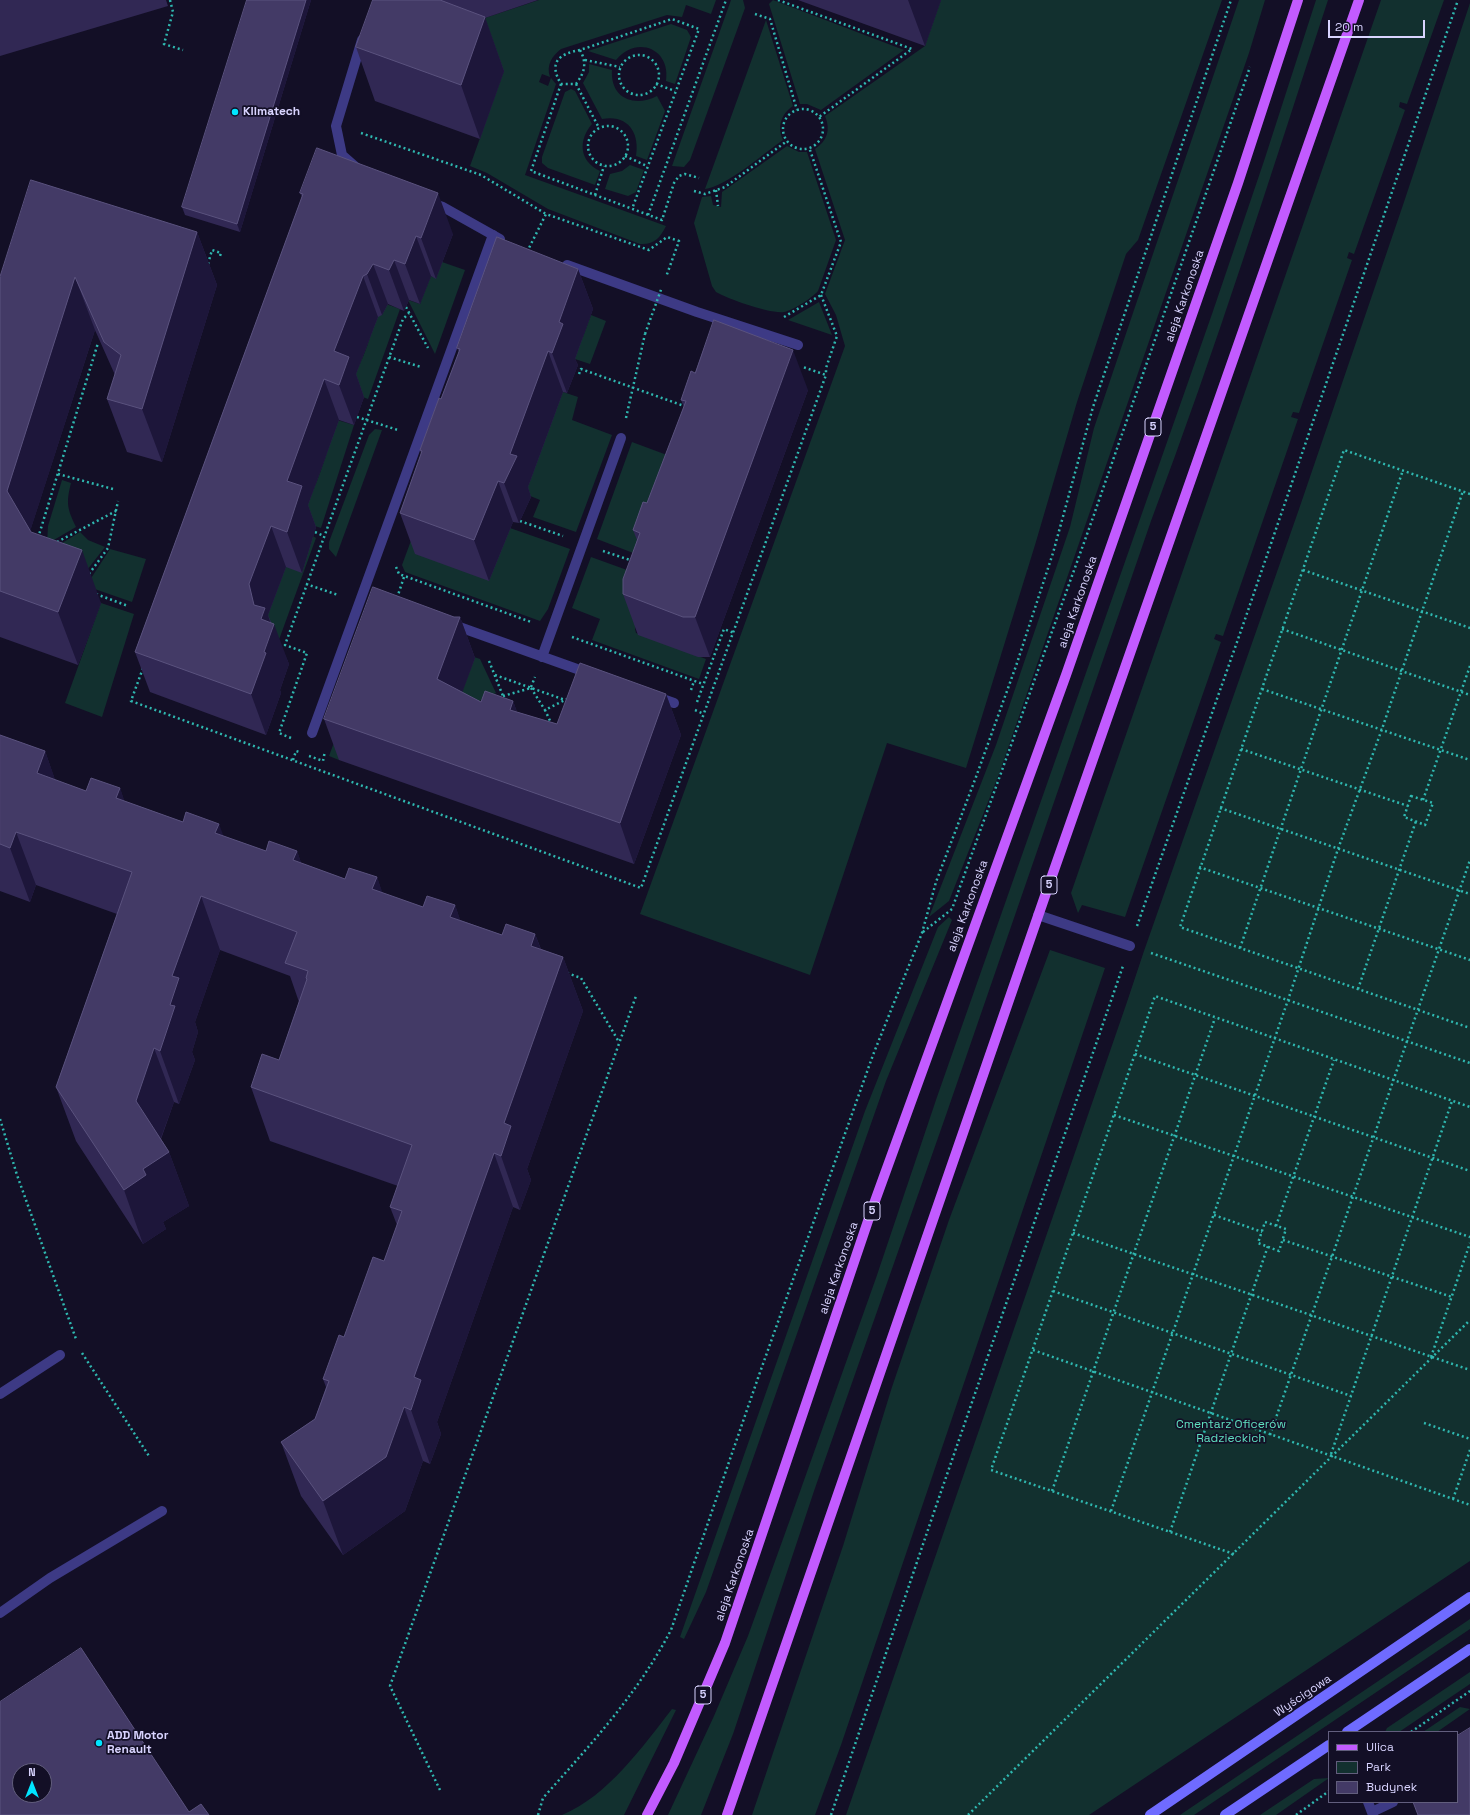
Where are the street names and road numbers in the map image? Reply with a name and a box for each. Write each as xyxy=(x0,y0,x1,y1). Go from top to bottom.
street label: aleja Karkonoska xyxy=(1162,248,1208,344)
road number: 5 xyxy=(1145,418,1161,436)
street label: aleja Karkonoska xyxy=(1055,554,1101,650)
street label: aleja Karkonoska xyxy=(945,858,991,954)
road number: 5 xyxy=(1041,876,1057,894)
road number: 5 xyxy=(864,1202,880,1220)
street label: aleja Karkonoska xyxy=(816,1220,862,1316)
street label: aleja Karkonoska xyxy=(712,1527,758,1623)
street label: Wyścigowa xyxy=(1272,1672,1334,1720)
road number: 5 xyxy=(695,1686,711,1704)

